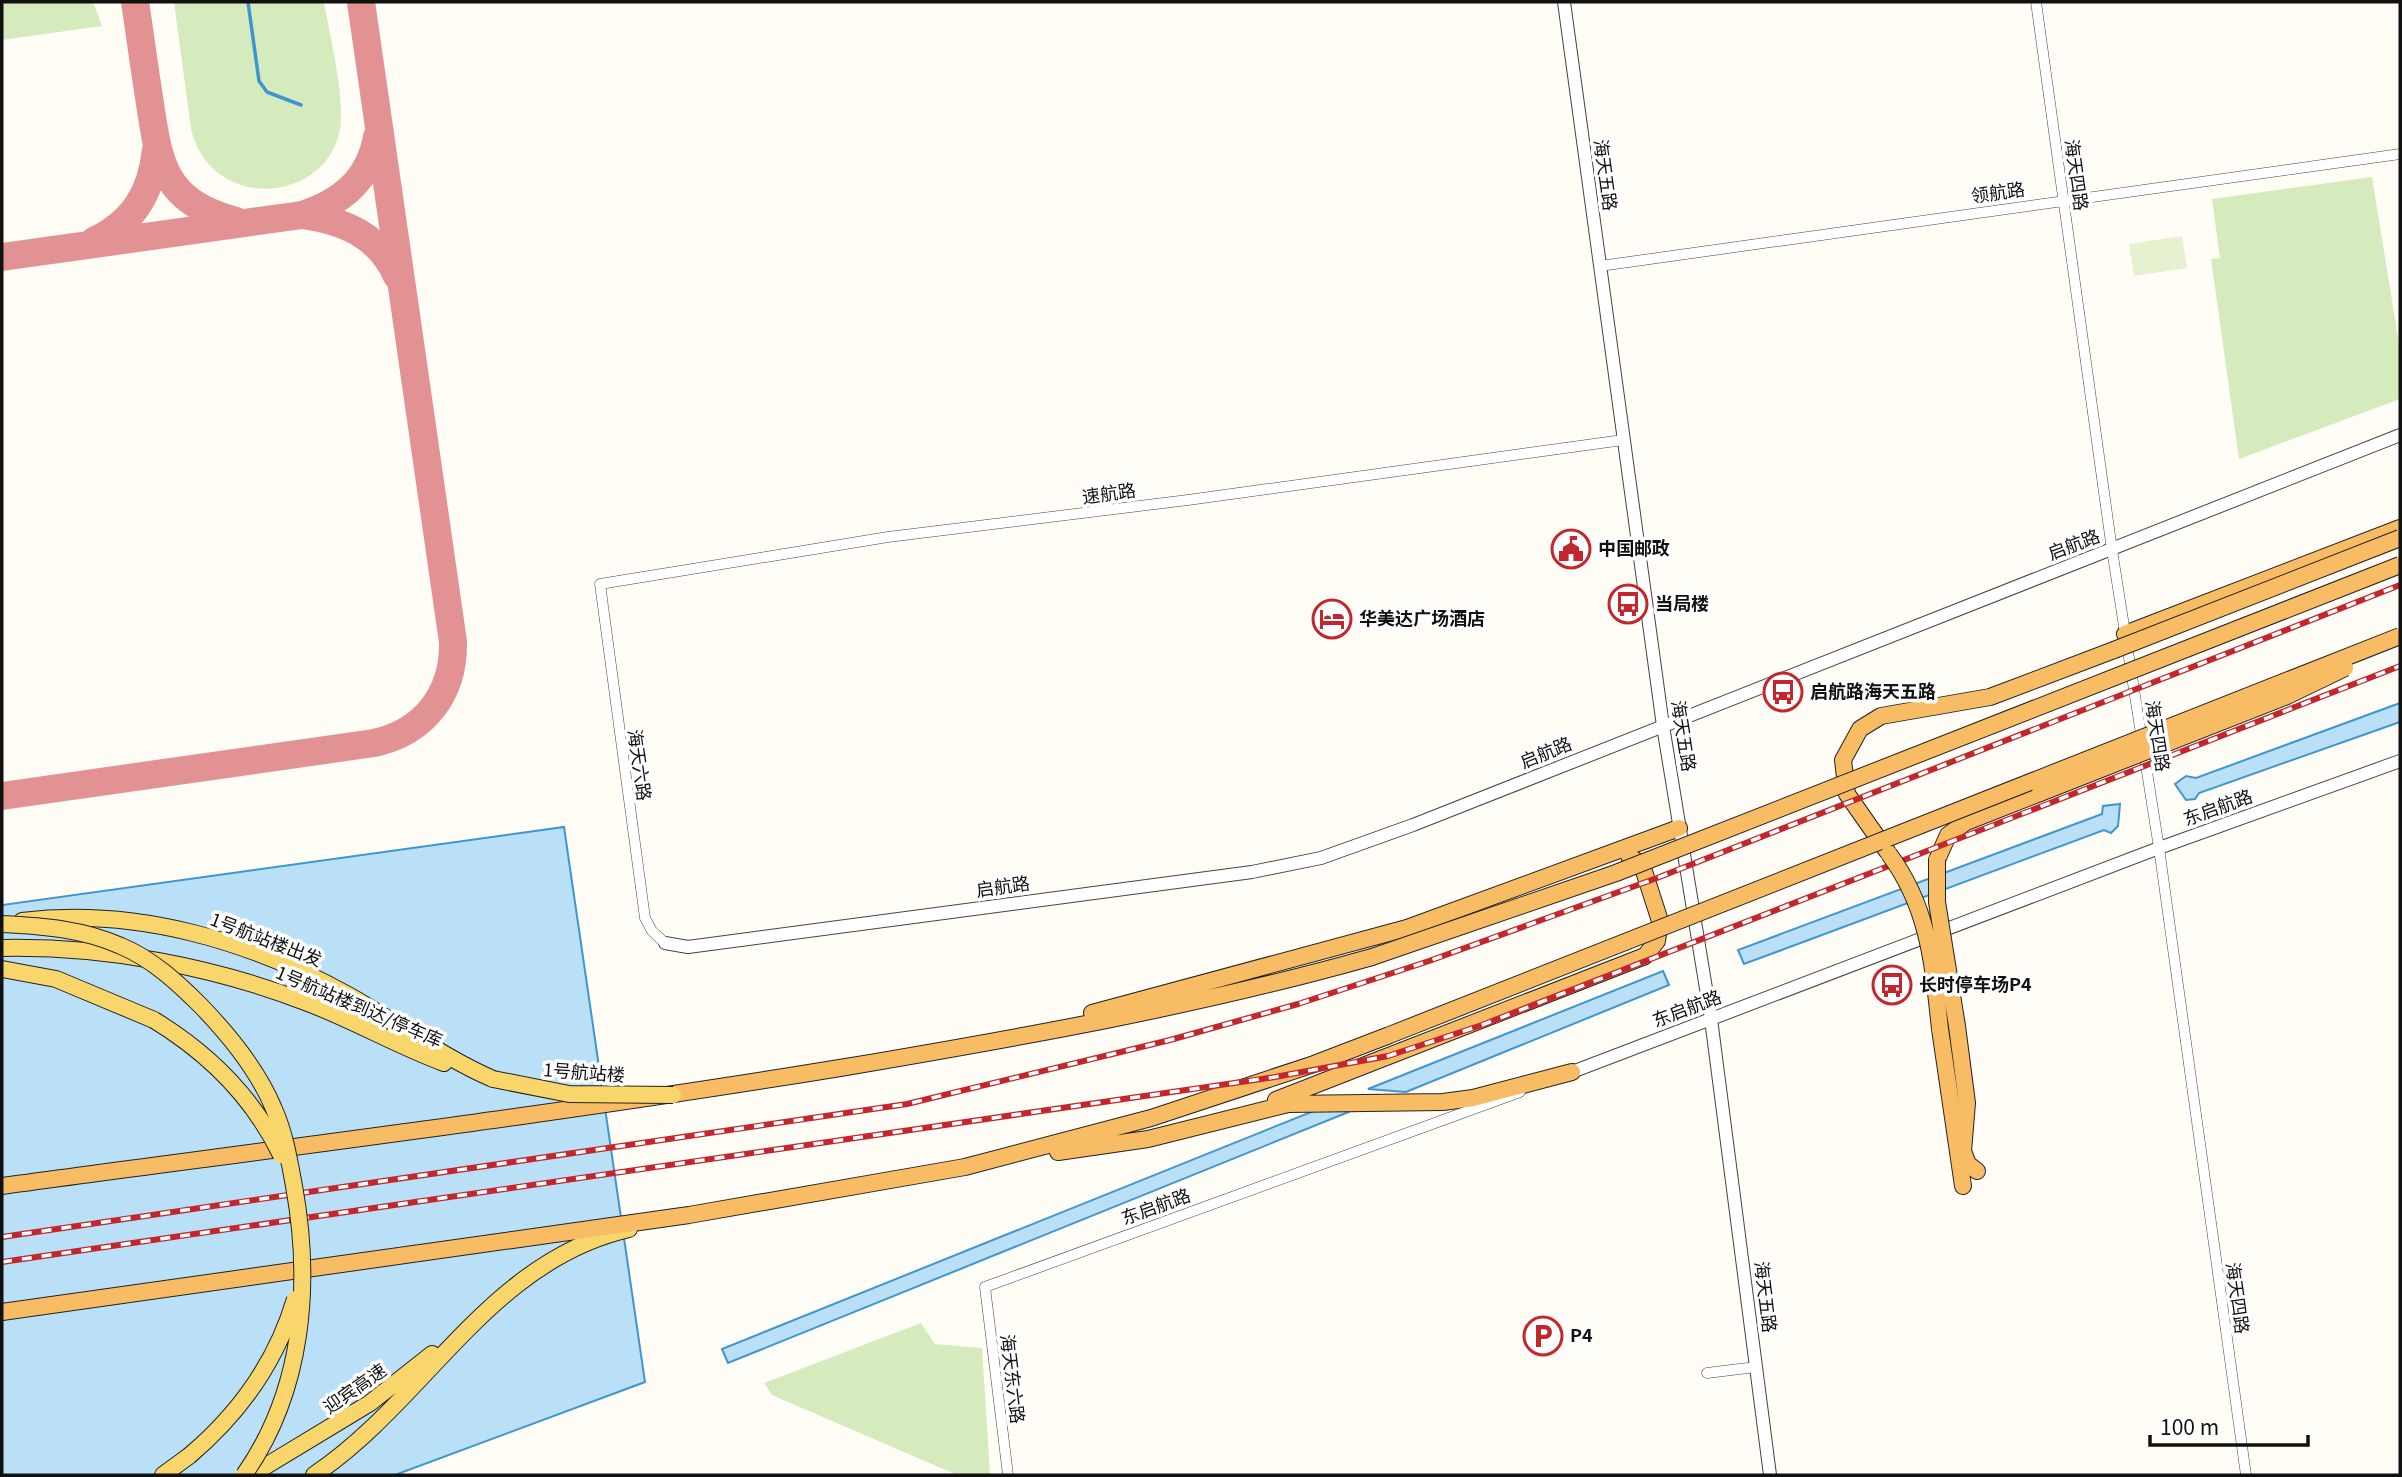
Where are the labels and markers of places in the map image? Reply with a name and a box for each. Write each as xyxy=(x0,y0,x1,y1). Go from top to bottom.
public building icon: 中国邮政 xyxy=(1550,528,1592,570)
place label: 中国邮政 xyxy=(1598,534,1670,560)
bus stop icon: 当局楼 xyxy=(1607,583,1649,625)
place label: 当局楼 xyxy=(1655,589,1709,615)
hotel icon: 华美达广场酒店 xyxy=(1311,598,1353,640)
place label: 华美达广场酒店 xyxy=(1359,604,1485,630)
bus stop icon: 启航路海天五路 xyxy=(1762,671,1804,713)
place label: 启航路海天五路 xyxy=(1810,677,1936,703)
bus stop icon: 长时停车场P4 xyxy=(1871,964,1913,1006)
place label: 长时停车场P4 xyxy=(1919,970,2032,996)
parking icon: P4 xyxy=(1522,1315,1564,1357)
place label: P4 xyxy=(1570,1321,1593,1347)

